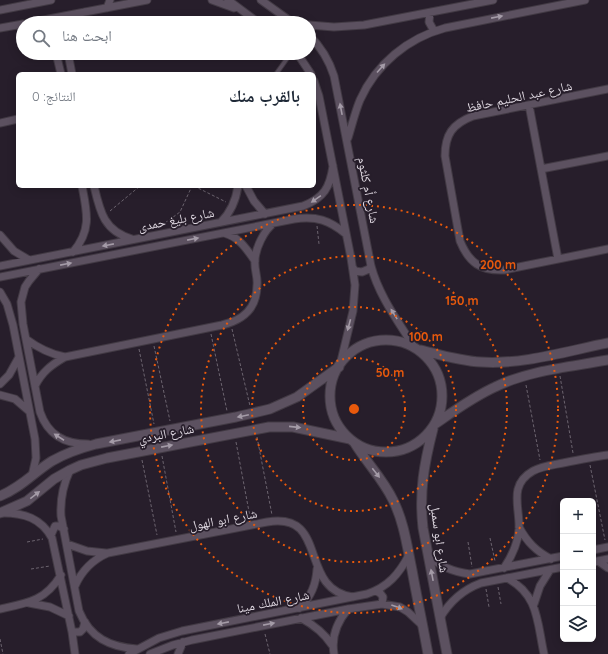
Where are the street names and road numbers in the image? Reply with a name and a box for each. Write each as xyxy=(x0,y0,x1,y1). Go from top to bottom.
street label: شارع عبد الحليم حافظ xyxy=(464,77,574,117)
street label: شارع أم كلثوم xyxy=(353,156,383,225)
street label: شارع بليغ حمدى xyxy=(137,204,216,236)
street label: شارع البردي xyxy=(137,420,196,449)
street label: شارع ابو سمبل xyxy=(425,502,453,574)
street label: شارع ابو الهول xyxy=(188,505,259,535)
street label: شارع الملك مينا xyxy=(235,586,311,618)

